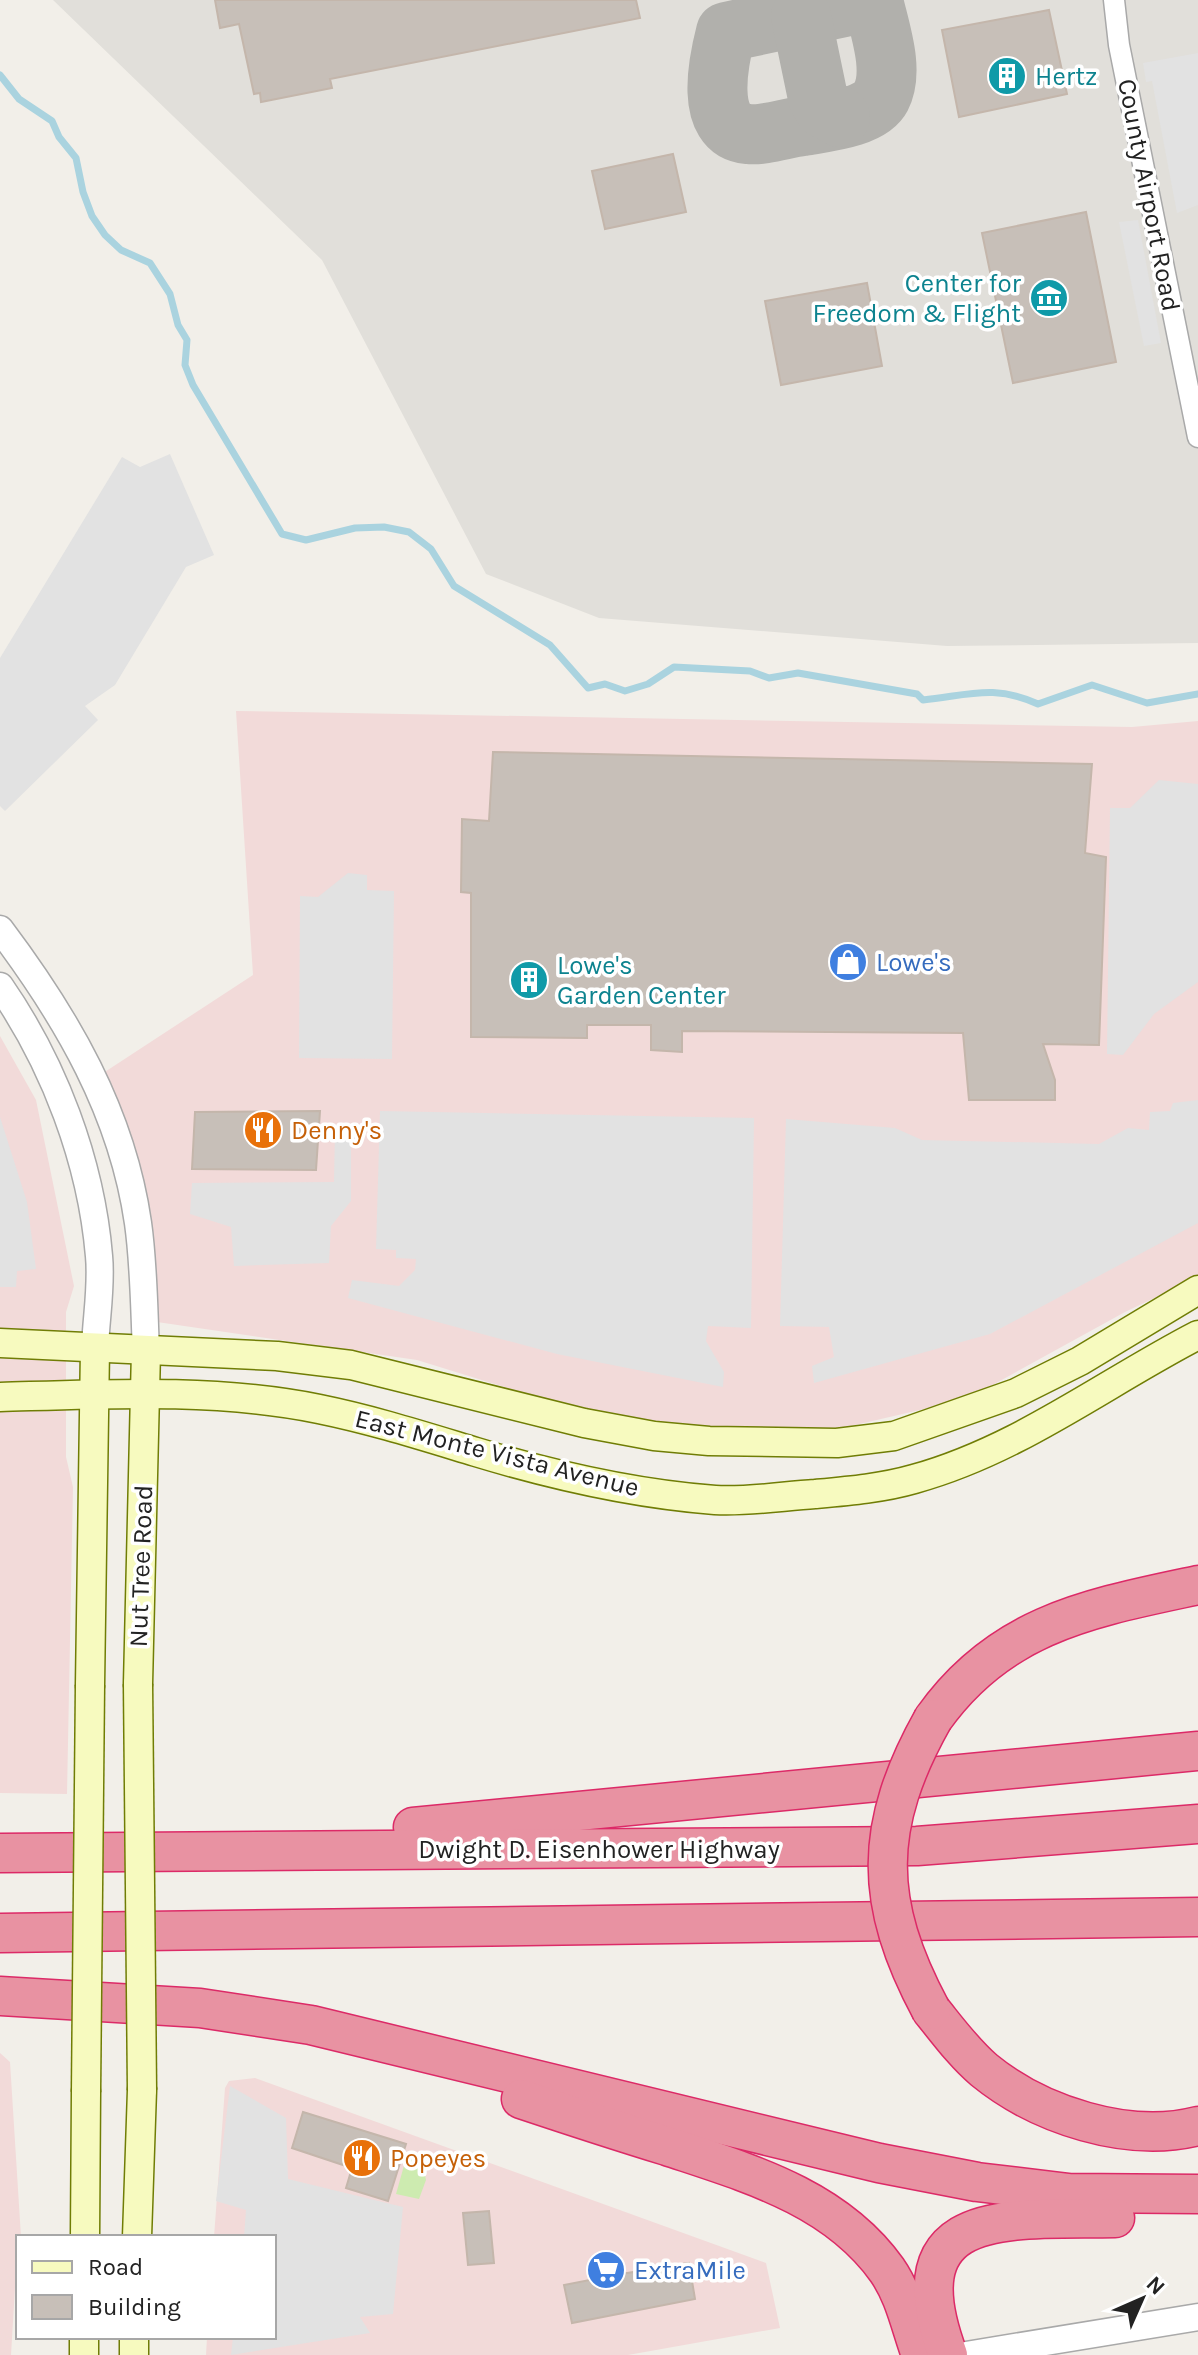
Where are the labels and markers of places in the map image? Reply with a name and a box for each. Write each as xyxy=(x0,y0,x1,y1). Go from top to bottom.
building icon: Hertz xyxy=(986,55,1028,97)
place label: Hertz xyxy=(1035,61,1097,92)
place label: Center for Freedom & Flight xyxy=(812,268,1022,329)
museum icon: Center for Freedom & Flight xyxy=(1028,277,1070,319)
shop icon: Lowe's xyxy=(827,941,869,983)
place label: Lowe's xyxy=(876,947,952,978)
place label: Lowe's Garden Center xyxy=(557,950,726,1011)
building icon: Lowe's Garden Center xyxy=(508,959,550,1001)
restaurant icon: Denny's xyxy=(242,1109,284,1151)
place label: Denny's xyxy=(291,1115,382,1146)
restaurant icon: Popeyes xyxy=(341,2137,383,2179)
place label: Popeyes xyxy=(390,2143,486,2174)
supermarket icon: ExtraMile xyxy=(585,2249,627,2291)
place label: ExtraMile xyxy=(634,2255,746,2286)

